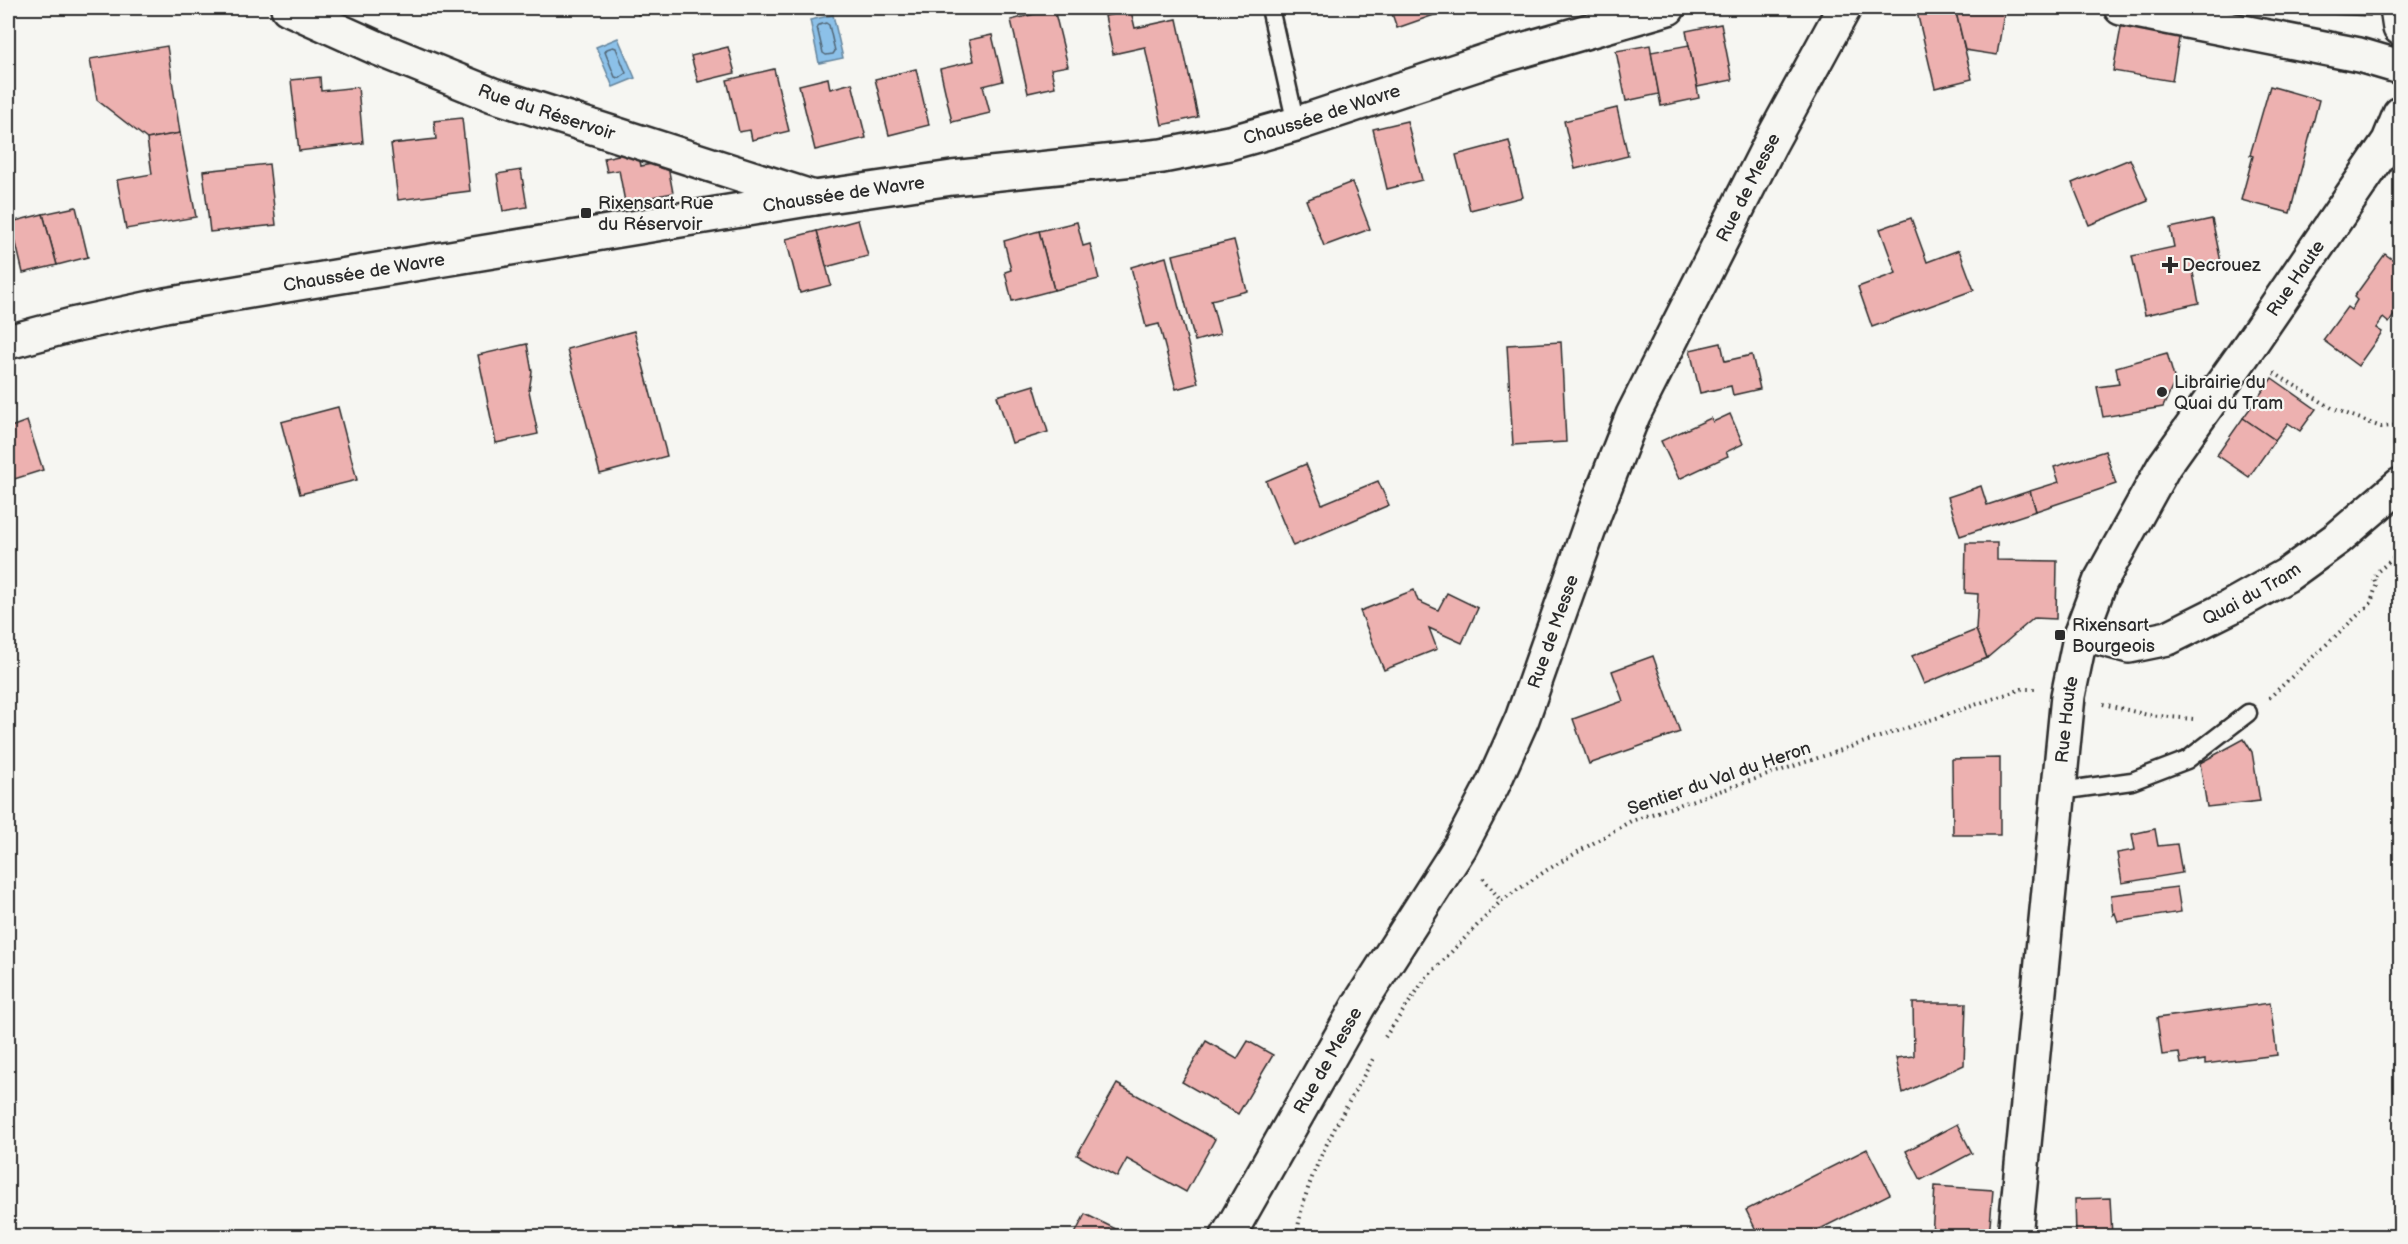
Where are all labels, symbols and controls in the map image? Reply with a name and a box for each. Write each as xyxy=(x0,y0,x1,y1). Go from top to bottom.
street label: Rue du Réservoir xyxy=(475,80,618,145)
street label: Chaussée de Wavre xyxy=(1241,80,1403,149)
street label: Rue de Messe xyxy=(1712,129,1785,246)
street label: Chaussée de Wavre xyxy=(761,172,926,217)
place label: Rixensart Rue du Réservoir xyxy=(598,193,714,235)
marker: Rixensart Rue du Réservoir xyxy=(579,206,593,220)
street label: Rue Haute xyxy=(2262,236,2329,321)
street label: Chaussée de Wavre xyxy=(282,249,447,296)
place label: Decrouez xyxy=(2182,255,2261,276)
marker: Decrouez xyxy=(2163,258,2177,272)
place label: Librairie du Quai du Tram xyxy=(2174,372,2283,414)
marker: Librairie du Quai du Tram xyxy=(2155,385,2169,399)
street label: Quai du Tram xyxy=(2199,558,2305,630)
street label: Rue de Messe xyxy=(1524,572,1583,691)
place label: Rixensart Bourgeois xyxy=(2072,615,2155,657)
marker: Rixensart Bourgeois xyxy=(2053,628,2067,642)
street label: Rue Haute xyxy=(2051,674,2083,764)
street label: Sentier du Val du Heron xyxy=(1625,737,1814,820)
street label: Rue de Messe xyxy=(1290,1003,1367,1117)

